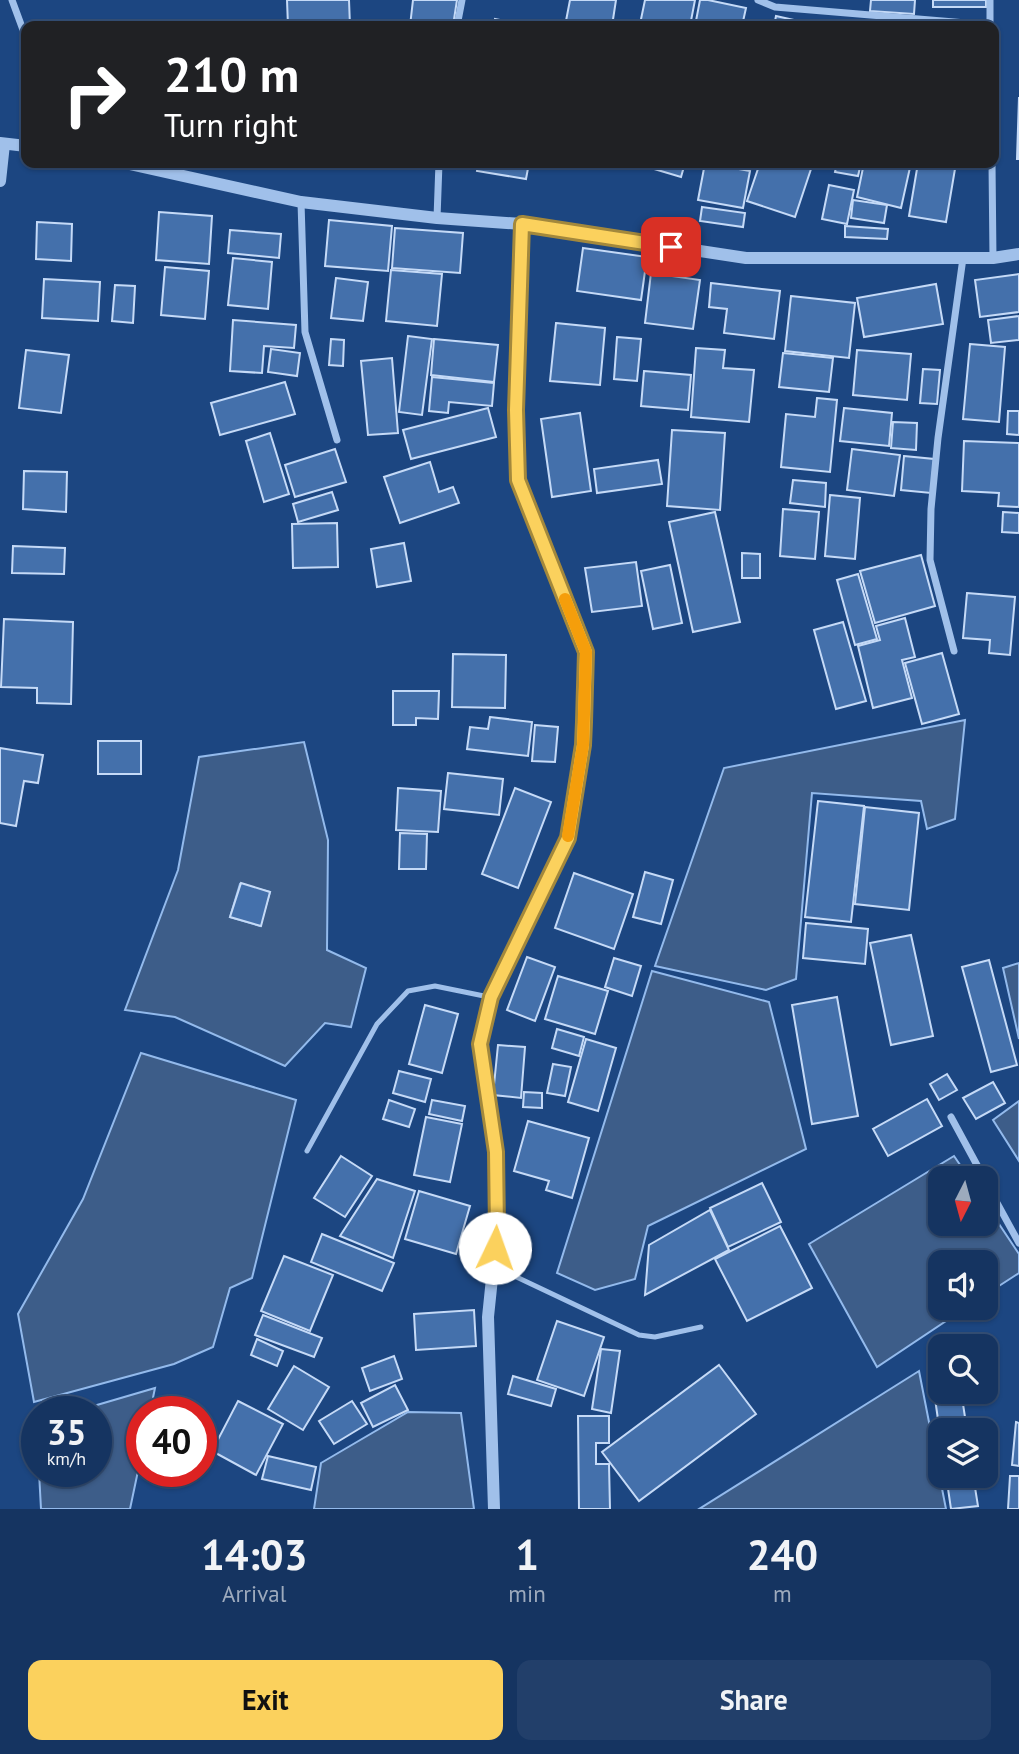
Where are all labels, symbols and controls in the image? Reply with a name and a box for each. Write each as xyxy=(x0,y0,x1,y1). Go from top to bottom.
text: 210 m xyxy=(164,42,299,106)
icon: right xyxy=(49,49,140,140)
text: Turn right xyxy=(164,104,298,146)
pin xyxy=(641,217,701,277)
icon: arrive xyxy=(652,228,690,266)
north arrow xyxy=(928,1166,998,1236)
map controls xyxy=(928,1166,998,1488)
position arrow xyxy=(458,1211,532,1285)
button: sound xyxy=(928,1250,998,1320)
button: search xyxy=(928,1334,998,1404)
speed limit sign: 40 xyxy=(126,1396,217,1487)
text: 35 xyxy=(47,1409,86,1455)
button: layers xyxy=(928,1418,998,1488)
text: km/h xyxy=(47,1447,86,1470)
text: 14:03 xyxy=(201,1527,307,1582)
text: 1 xyxy=(515,1527,539,1582)
text: 240 xyxy=(747,1527,818,1582)
text: Arrival xyxy=(222,1579,286,1608)
text: min xyxy=(508,1579,546,1608)
text: m xyxy=(773,1579,792,1608)
button: Exit xyxy=(28,1660,503,1740)
button: Share xyxy=(517,1660,991,1740)

